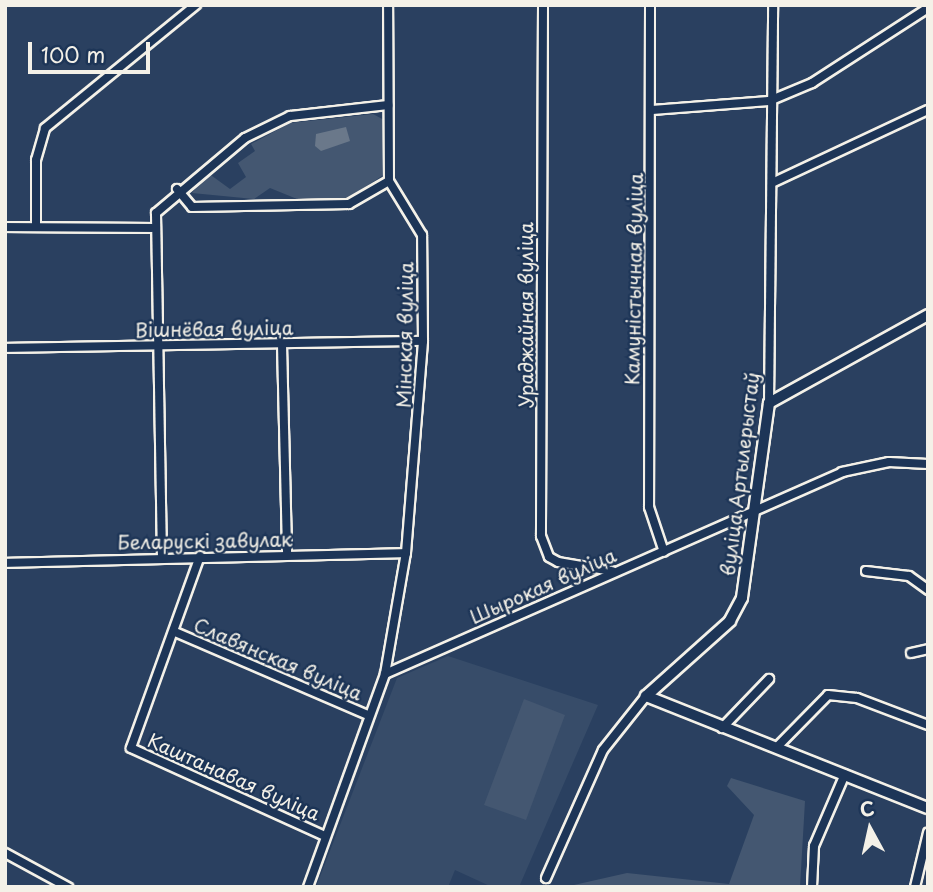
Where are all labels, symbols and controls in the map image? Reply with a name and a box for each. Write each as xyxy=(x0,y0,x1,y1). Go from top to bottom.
scale bar xyxy=(32,28,154,72)
text: 100 m xyxy=(41,38,105,70)
street label: Камуністычная вуліца xyxy=(621,172,647,386)
street label: Ураджайная вуліца xyxy=(515,222,537,408)
street label: Мінская вуліца xyxy=(392,261,418,409)
street label: Вішнёвая вуліца xyxy=(134,316,294,342)
street label: вуліца Артылерыстаў xyxy=(716,371,764,577)
street label: Беларускі завулак xyxy=(117,528,293,554)
street label: Шырокая вуліца xyxy=(466,543,620,629)
street label: Славянская вуліца xyxy=(190,613,366,705)
street label: Каштанавая вуліца xyxy=(144,729,324,825)
text: С xyxy=(858,793,876,823)
north arrow xyxy=(835,794,905,864)

